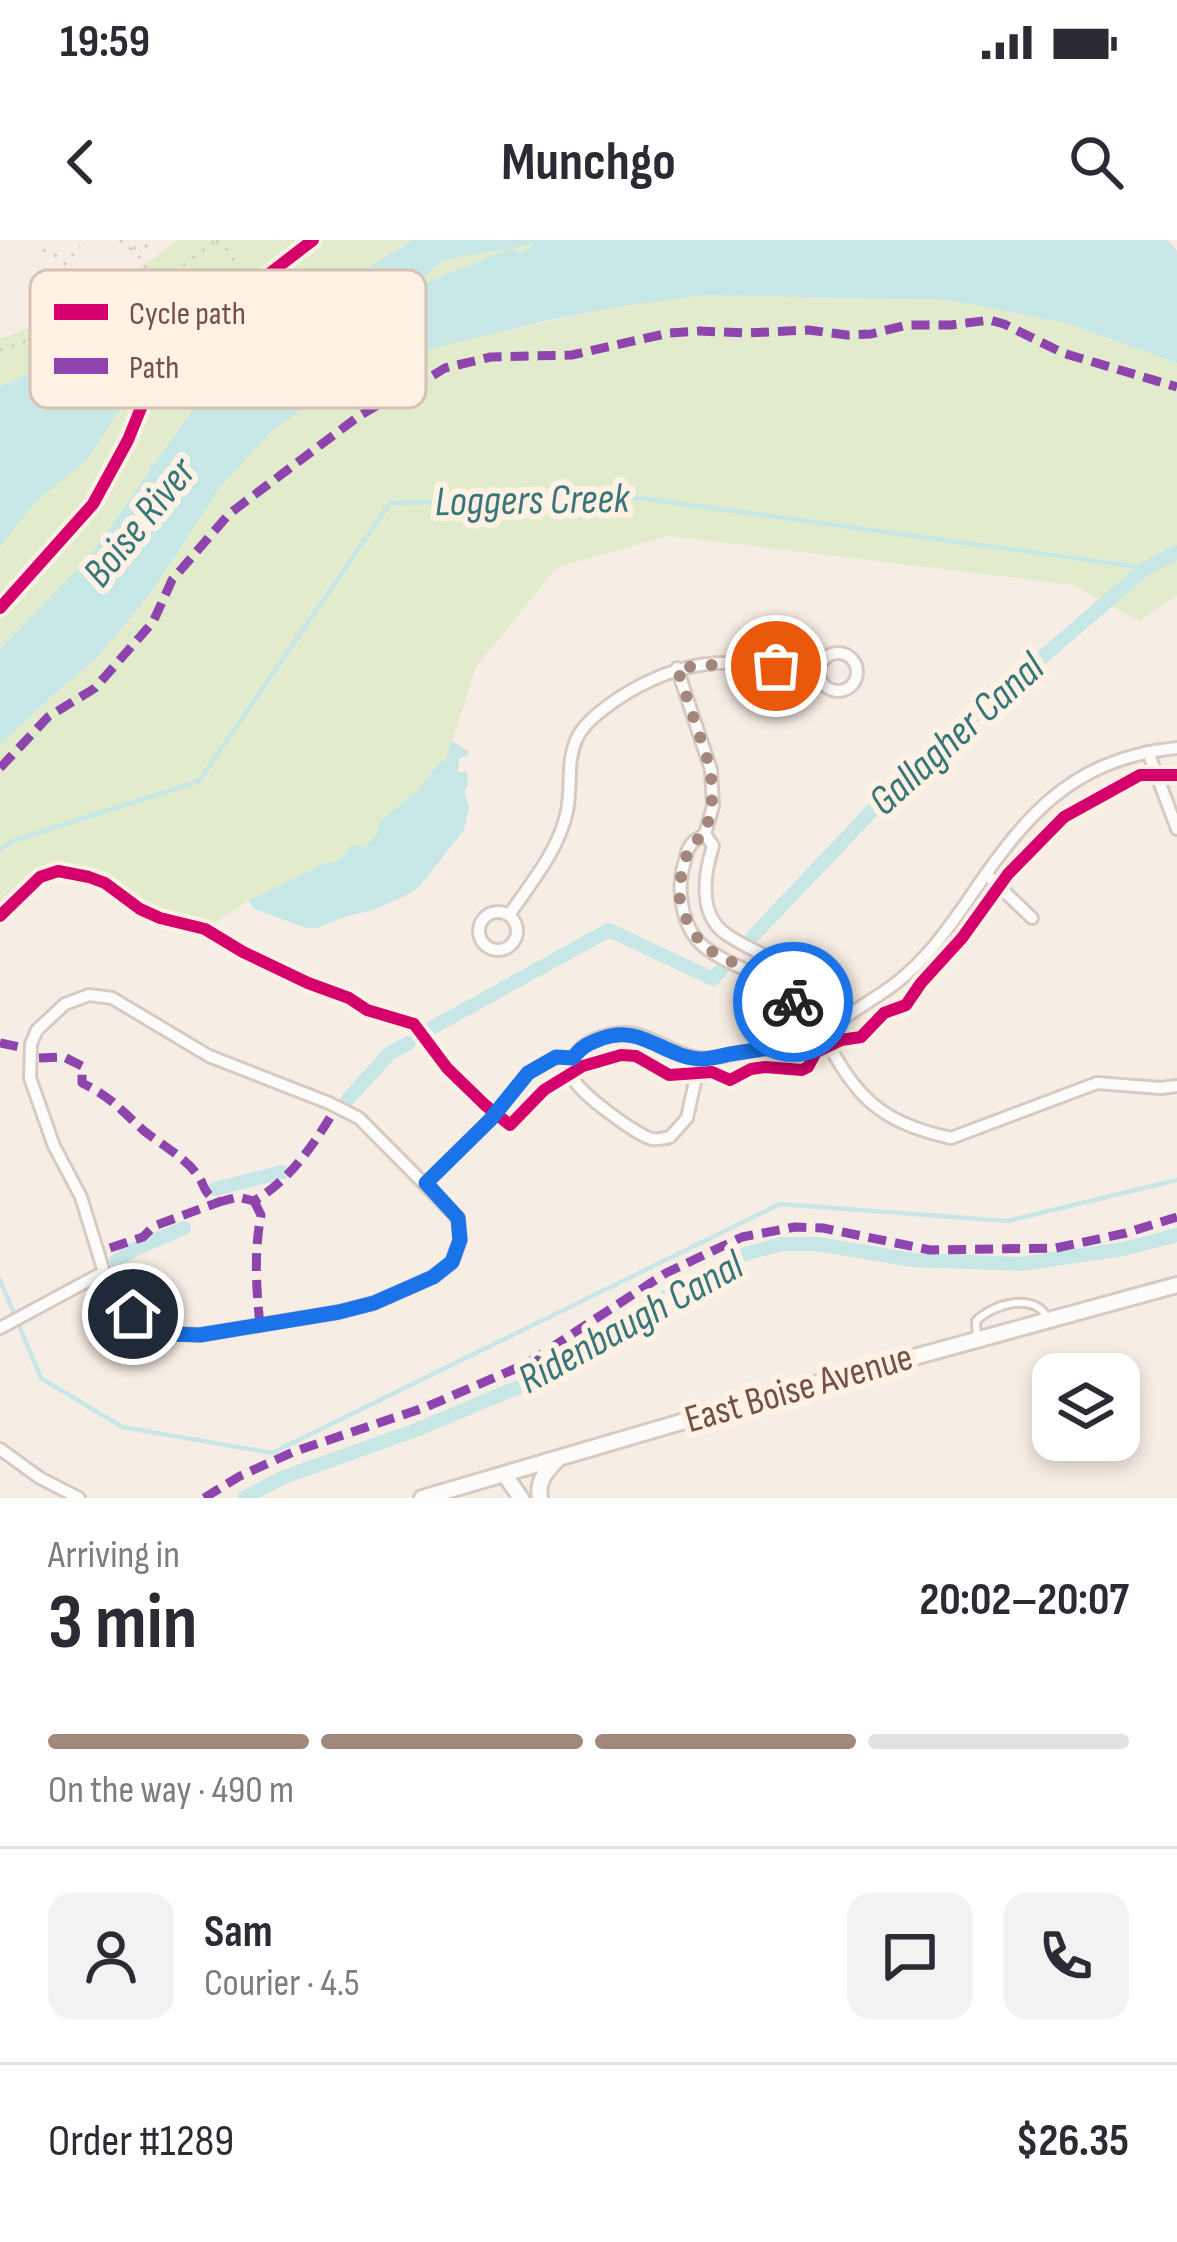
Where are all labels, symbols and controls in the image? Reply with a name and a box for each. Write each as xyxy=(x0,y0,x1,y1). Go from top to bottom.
text: 19:59 xyxy=(60,15,150,70)
icon: back xyxy=(48,129,114,195)
icon: search xyxy=(1063,129,1129,195)
text: Munchgo xyxy=(501,130,676,195)
legend xyxy=(30,270,426,408)
text: Cycle path xyxy=(129,294,246,334)
text: Path xyxy=(129,348,179,388)
water label: Boise River xyxy=(73,447,209,598)
water label: Loggers Creek xyxy=(434,474,631,528)
pin xyxy=(725,615,827,717)
icon: bag xyxy=(743,633,809,699)
water label: Gallagher Canal xyxy=(859,642,1056,827)
courier xyxy=(733,942,853,1062)
icon: bike xyxy=(760,969,826,1035)
water label: Ridenbaugh Canal xyxy=(510,1240,753,1406)
pin xyxy=(82,1263,184,1365)
icon: home xyxy=(100,1281,166,1347)
street label: East Boise Avenue xyxy=(680,1334,918,1444)
map controls xyxy=(1032,1353,1140,1461)
button: layers xyxy=(1032,1353,1140,1461)
text: Arriving in xyxy=(48,1532,180,1579)
text: 20:02–20:07 xyxy=(919,1573,1129,1628)
text: 3 min xyxy=(48,1577,197,1670)
text: On the way · 490 m xyxy=(48,1767,294,1814)
button: person xyxy=(48,1893,174,2019)
button: chat xyxy=(847,1893,973,2019)
button: phone xyxy=(1003,1893,1129,2019)
text: Sam xyxy=(204,1905,273,1960)
text: Courier · 4.5 xyxy=(204,1960,360,2007)
text: Order #1289 xyxy=(48,2114,234,2169)
text: $26.35 xyxy=(1016,2114,1129,2169)

